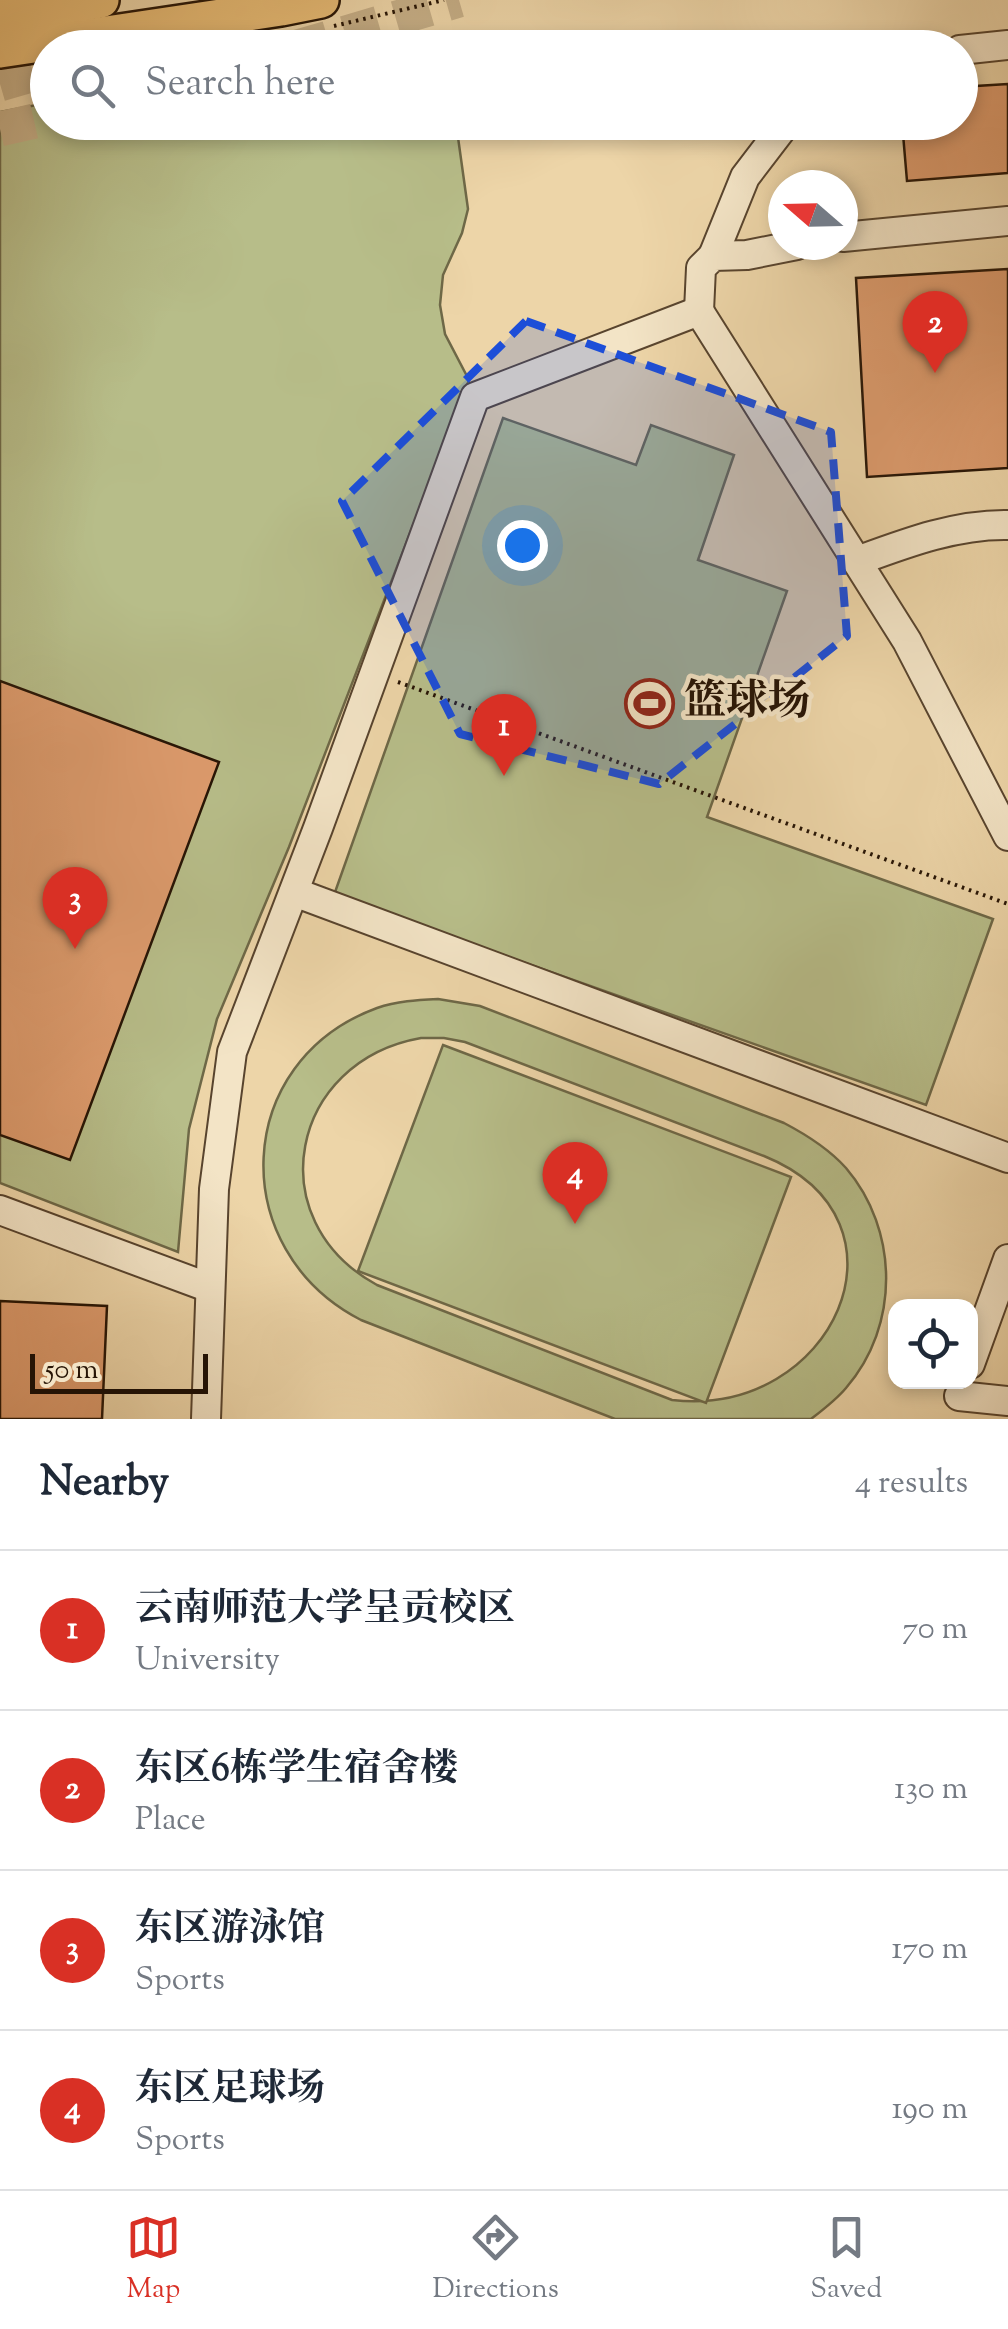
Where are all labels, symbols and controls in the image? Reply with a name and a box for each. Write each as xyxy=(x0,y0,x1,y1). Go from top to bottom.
search box xyxy=(30,30,978,140)
icon: search xyxy=(65,58,120,113)
text: Search here xyxy=(145,58,336,112)
north arrow xyxy=(768,170,858,260)
pin: 2 xyxy=(902,290,968,373)
your location xyxy=(497,520,548,571)
place label: 篮球场 xyxy=(684,674,810,734)
sports icon: 篮球场 xyxy=(623,678,675,730)
pin: 1 xyxy=(472,694,536,776)
pin: 3 xyxy=(42,866,108,949)
pin: 4 xyxy=(542,1142,608,1224)
map controls xyxy=(888,1299,978,1389)
button: locate xyxy=(888,1299,978,1389)
scale bar xyxy=(30,1349,208,1394)
text: 50 m xyxy=(45,1351,99,1391)
text: Nearby xyxy=(40,1454,169,1514)
text: 4 results xyxy=(855,1461,968,1507)
text: 云南师范大学呈贡校区 xyxy=(135,1584,515,1638)
text: 1 xyxy=(67,1607,78,1653)
text: 70 m xyxy=(902,1607,968,1653)
text: University xyxy=(135,1638,280,1684)
text: 东区6栋学生宿舍楼 xyxy=(135,1744,458,1798)
text: 2 xyxy=(65,1767,80,1813)
text: 130 m xyxy=(894,1767,968,1813)
text: Place xyxy=(135,1798,206,1844)
text: 东区游泳馆 xyxy=(135,1904,325,1958)
text: 3 xyxy=(66,1927,79,1973)
text: 170 m xyxy=(891,1927,968,1973)
text: Sports xyxy=(135,1958,225,2004)
text: 东区足球场 xyxy=(135,2064,325,2118)
text: 4 xyxy=(64,2087,81,2133)
text: 190 m xyxy=(892,2087,968,2133)
text: Sports xyxy=(135,2118,225,2164)
tab: Map xyxy=(126,2210,181,2310)
tab: Directions xyxy=(432,2210,559,2310)
tab: Saved xyxy=(810,2210,882,2310)

